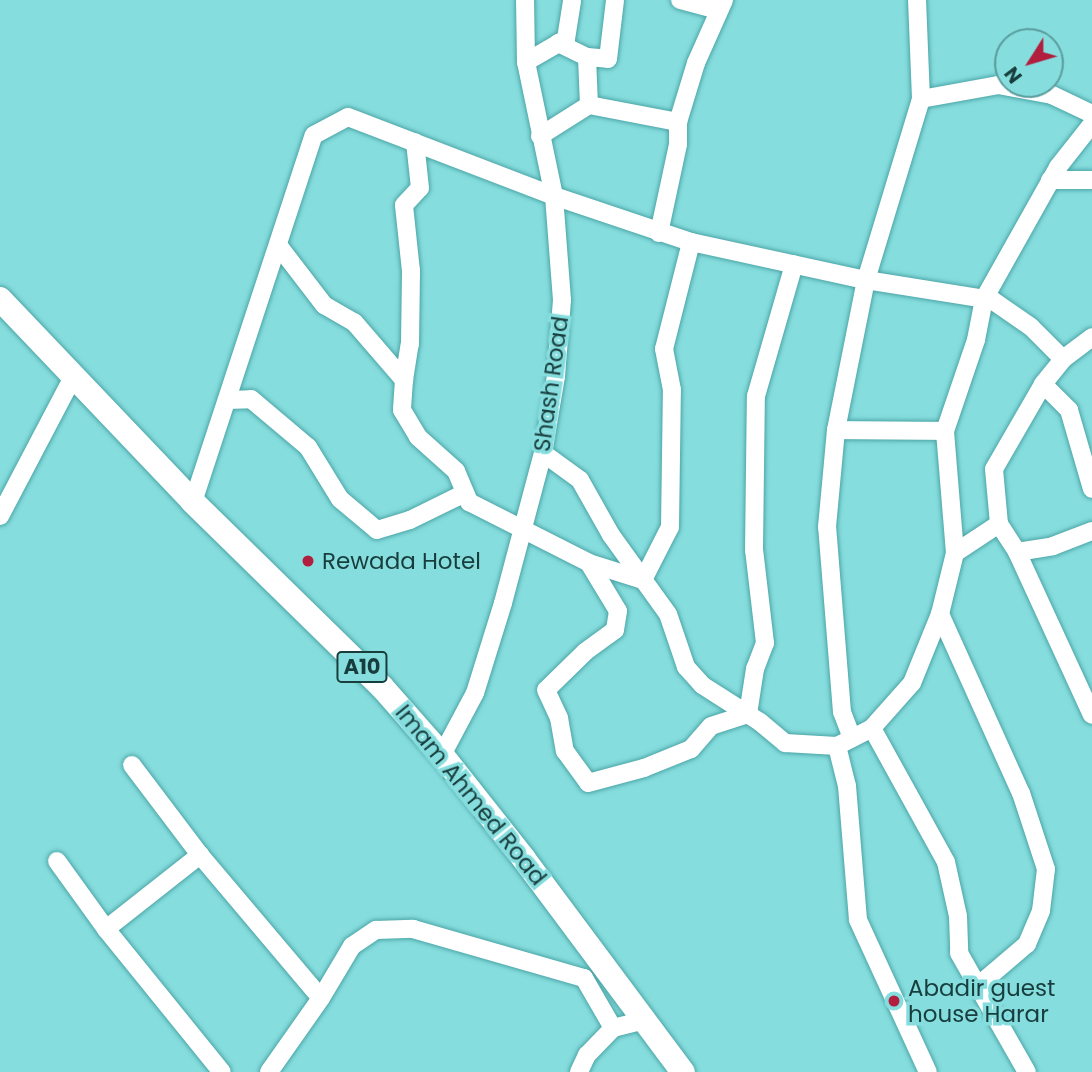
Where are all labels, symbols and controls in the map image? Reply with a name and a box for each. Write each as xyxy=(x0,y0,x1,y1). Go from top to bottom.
north arrow xyxy=(994,28,1064,98)
text: N xyxy=(998,61,1029,89)
street label: Shash Road xyxy=(528,315,574,453)
place label: Rewada Hotel xyxy=(322,547,481,575)
marker: Rewada Hotel xyxy=(300,553,316,569)
road number: A10 xyxy=(336,650,388,684)
street label: Imam Ahmed Road xyxy=(390,699,552,891)
place label: Abadir guest house Harar xyxy=(908,974,1055,1028)
marker: Abadir guest house Harar xyxy=(886,993,902,1009)

